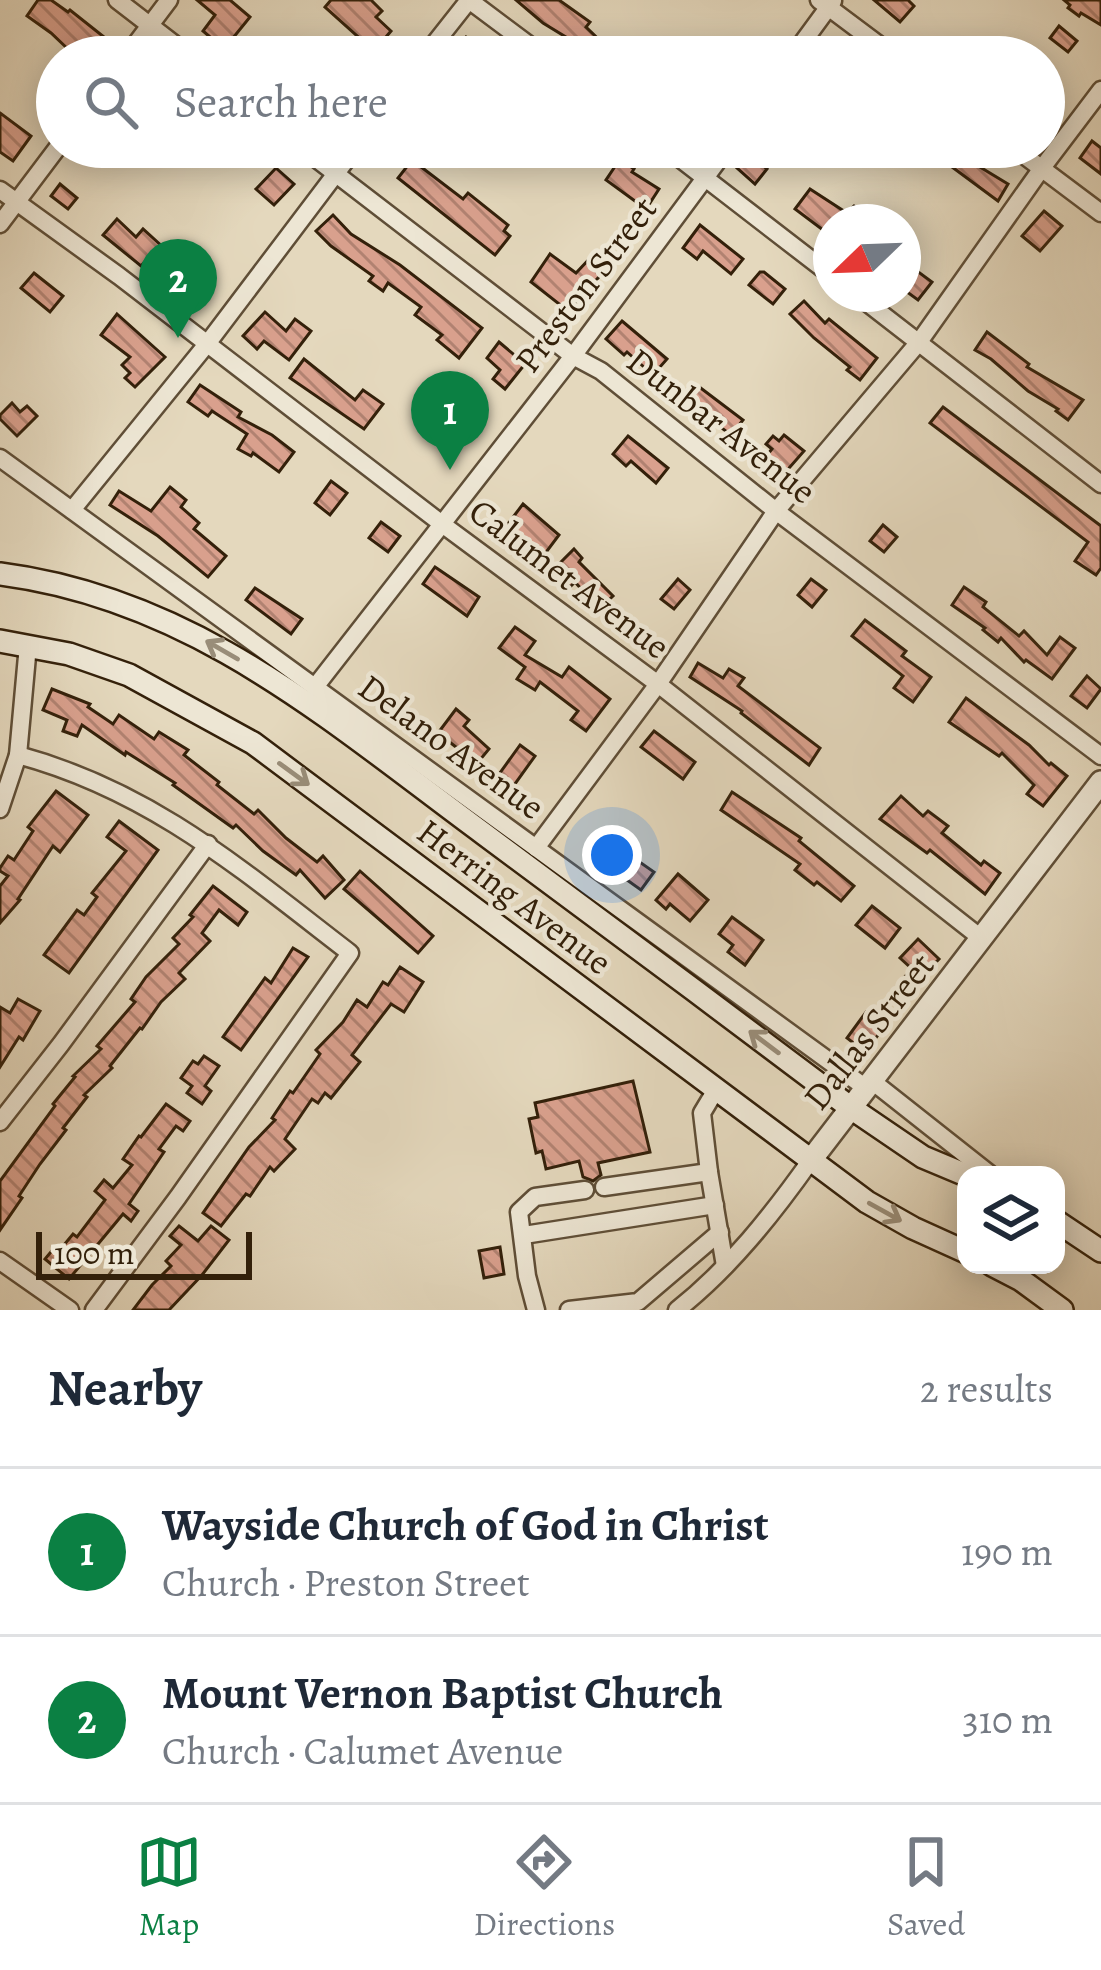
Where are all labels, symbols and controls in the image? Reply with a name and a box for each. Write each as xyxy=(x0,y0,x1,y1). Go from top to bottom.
search box xyxy=(36,36,1065,168)
icon: search xyxy=(78,69,144,135)
text: Search here xyxy=(174,71,388,133)
street label: Preston Street xyxy=(503,186,668,382)
north arrow xyxy=(813,204,921,312)
pin: 2 xyxy=(139,239,217,338)
street label: Dunbar Avenue xyxy=(617,336,826,515)
pin: 1 xyxy=(411,371,489,470)
street label: Calumet Avenue xyxy=(459,487,680,670)
one-way arrow xyxy=(205,638,240,662)
street label: Delano Avenue xyxy=(349,662,555,831)
one-way arrow xyxy=(278,760,310,786)
street label: Herring Avenue xyxy=(407,807,622,986)
your location xyxy=(582,825,642,885)
street label: Dallas Street xyxy=(792,943,945,1120)
one-way arrow xyxy=(748,1030,780,1056)
map controls xyxy=(957,1166,1065,1274)
button: layers xyxy=(957,1166,1065,1274)
one-way arrow xyxy=(867,1201,902,1225)
scale bar xyxy=(36,1226,252,1279)
text: 100 m xyxy=(54,1230,134,1275)
text: Nearby xyxy=(48,1353,202,1423)
text: 2 results xyxy=(920,1362,1053,1415)
text: Wayside Church of God in Christ xyxy=(162,1494,769,1556)
text: 1 xyxy=(80,1525,94,1578)
text: 190 m xyxy=(961,1525,1053,1578)
text: Church · Preston Street xyxy=(162,1556,530,1609)
text: Mount Vernon Baptist Church xyxy=(162,1662,723,1724)
text: 2 xyxy=(78,1693,96,1746)
text: 310 m xyxy=(962,1693,1053,1746)
text: Church · Calumet Avenue xyxy=(162,1724,563,1777)
tab: Map xyxy=(136,1829,202,1946)
tab: Directions xyxy=(474,1829,615,1946)
tab: Saved xyxy=(887,1829,965,1946)

